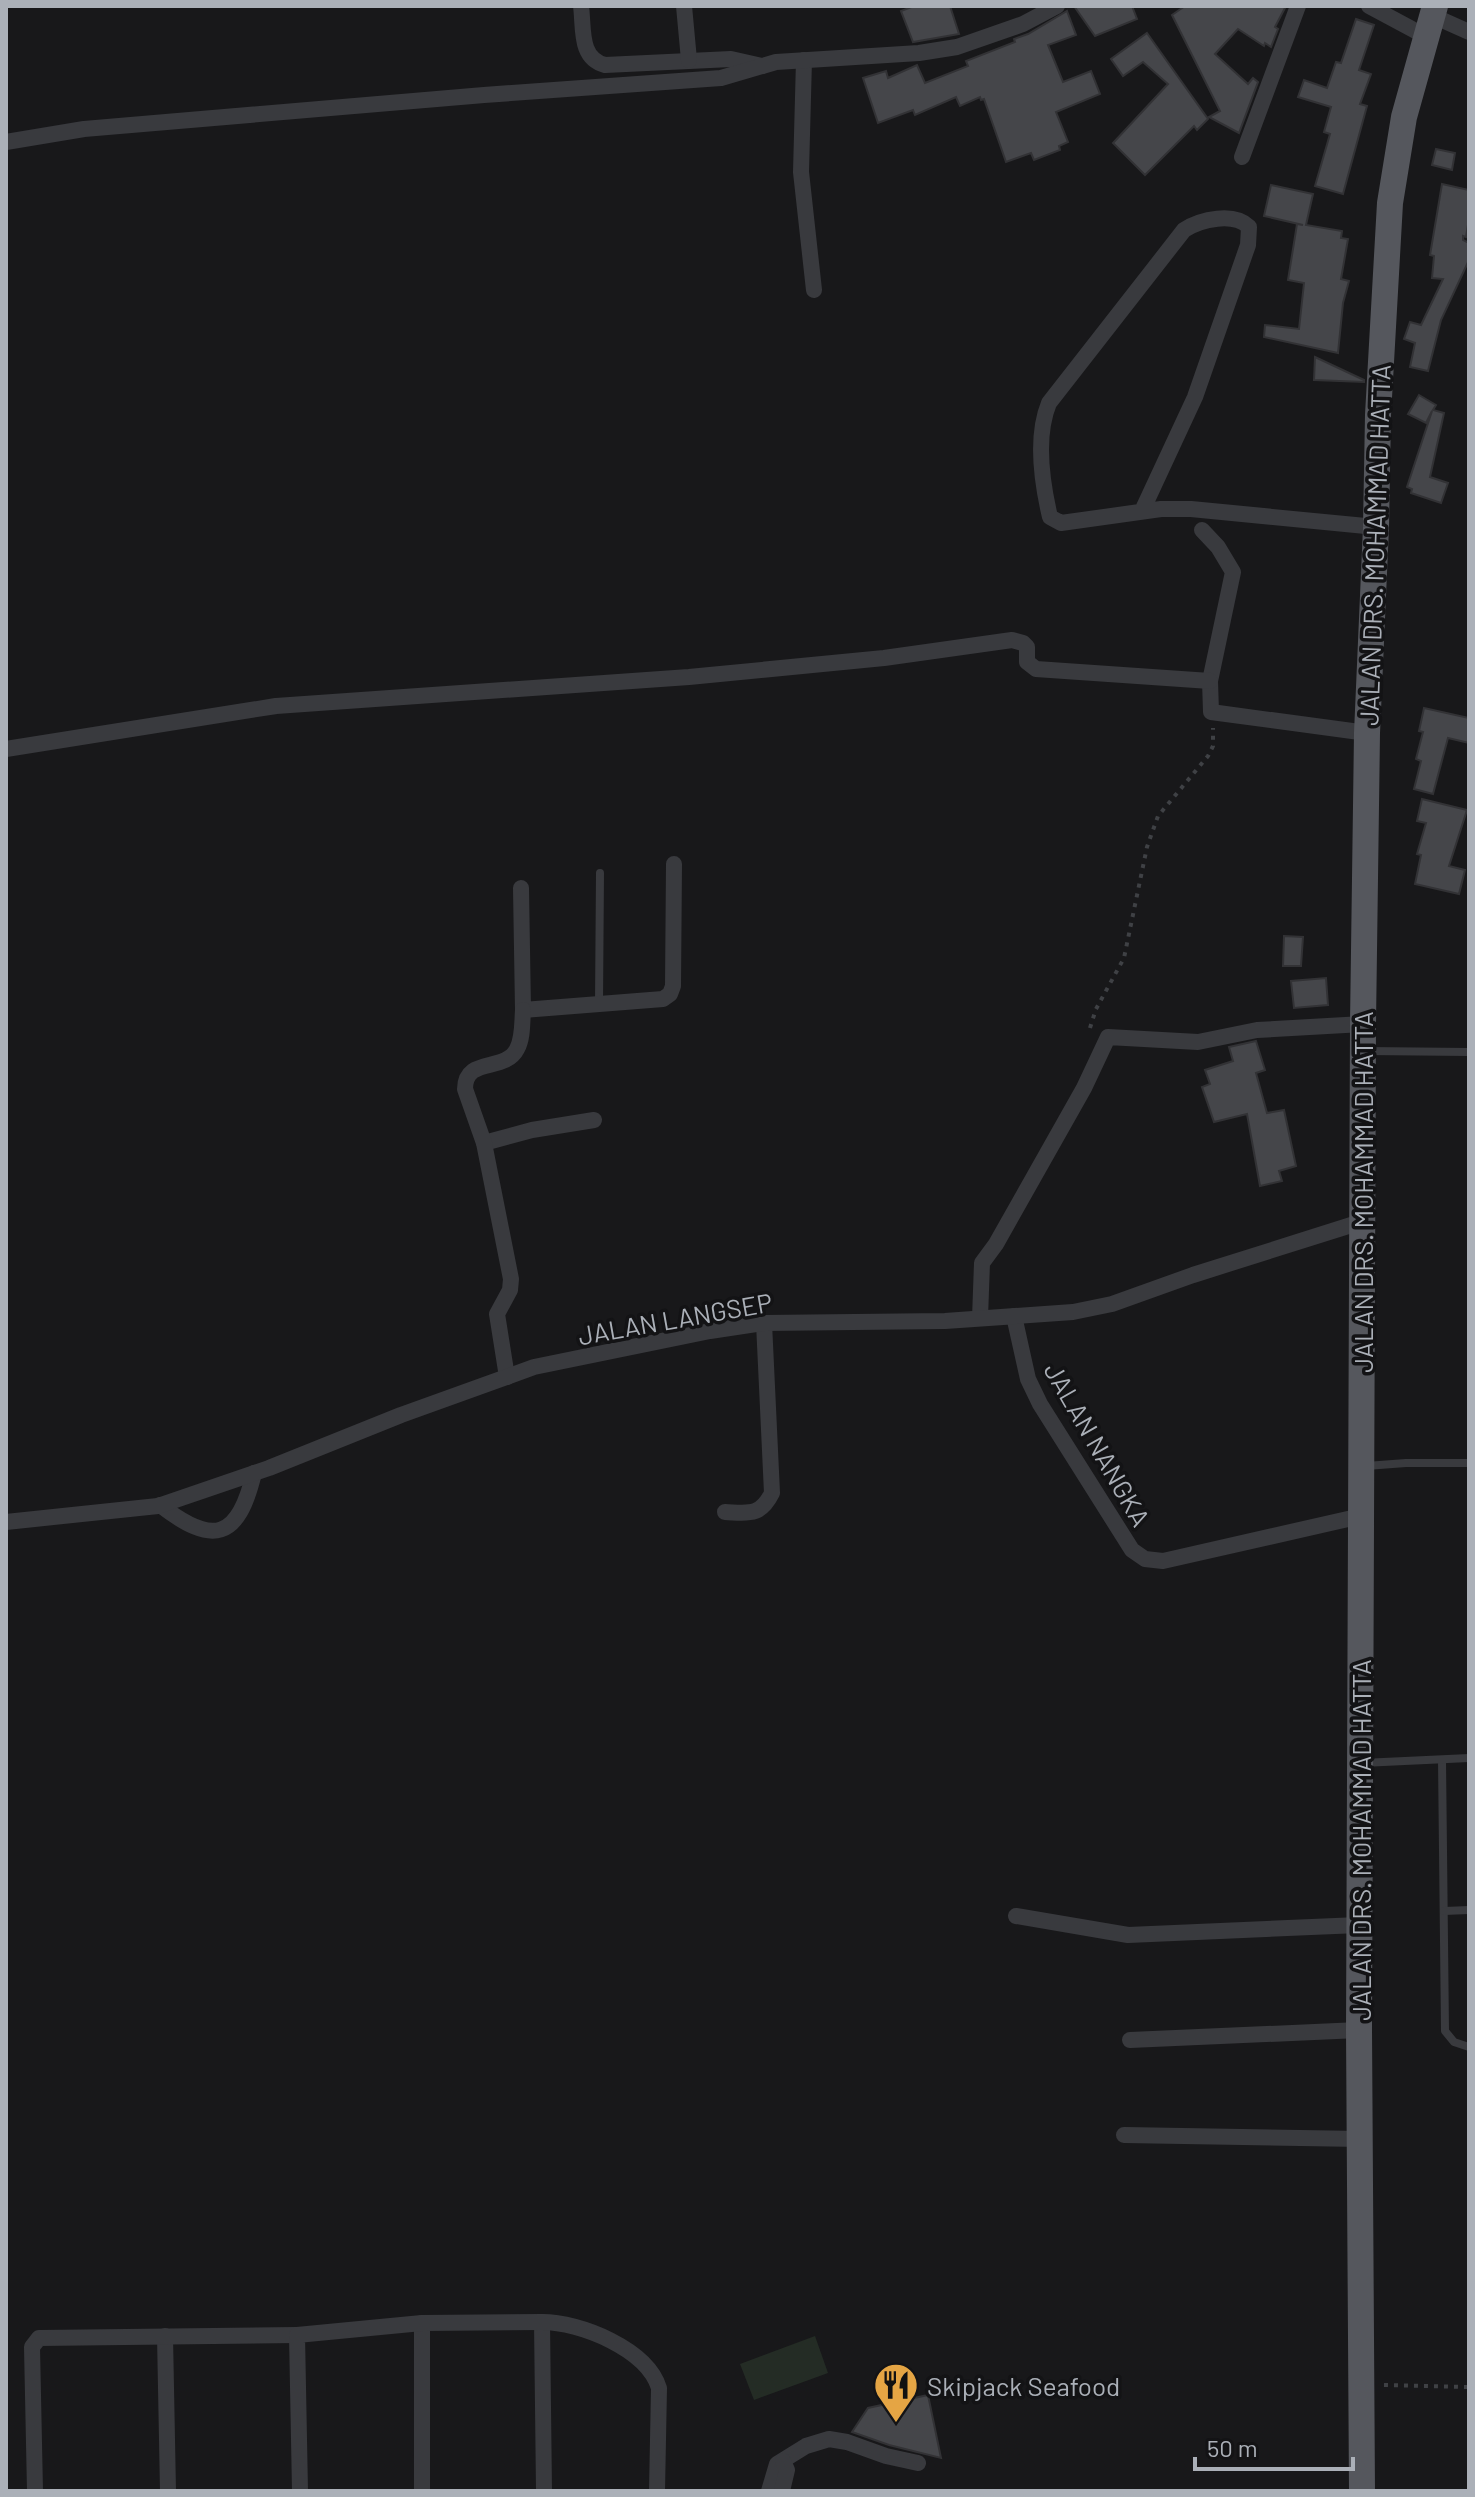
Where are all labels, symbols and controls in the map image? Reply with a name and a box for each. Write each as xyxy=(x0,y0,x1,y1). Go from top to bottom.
street label: JALAN DRS. MOHAMMAD HATTA xyxy=(1352,364,1396,726)
street label: JALAN DRS. MOHAMMAD HATTA xyxy=(1347,1011,1378,1373)
street label: JALAN LANGSEP xyxy=(576,1286,774,1350)
street label: JALAN NANGKA xyxy=(1039,1356,1157,1532)
street label: JALAN DRS. MOHAMMAD HATTA xyxy=(1345,1659,1376,2021)
restaurant icon: Skipjack Seafood xyxy=(872,2361,920,2424)
place label: Skipjack Seafood xyxy=(927,2370,1120,2401)
scale bar xyxy=(1195,2421,1353,2471)
text: 50 m xyxy=(1207,2433,1258,2462)

